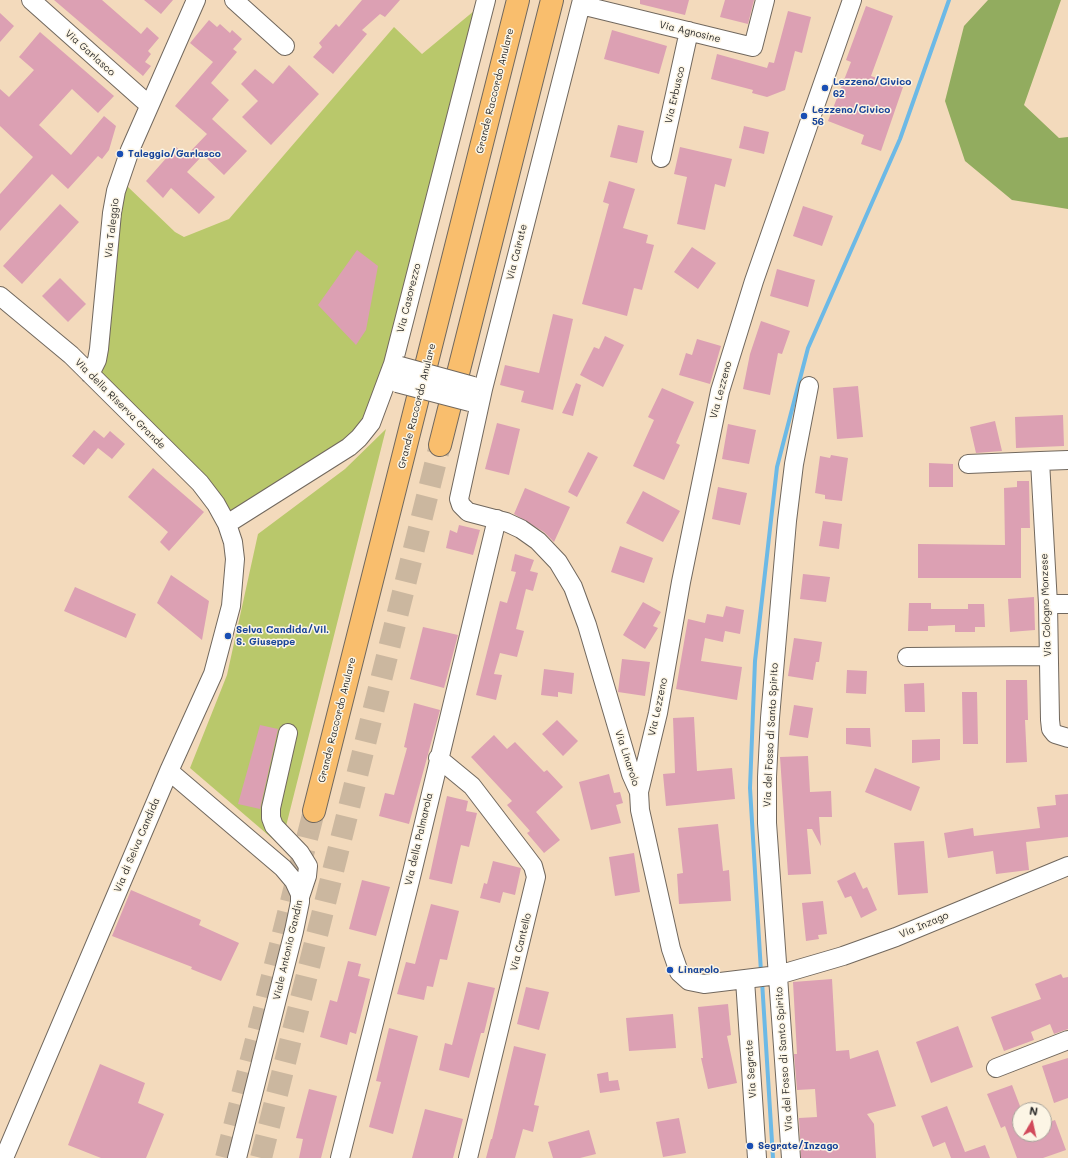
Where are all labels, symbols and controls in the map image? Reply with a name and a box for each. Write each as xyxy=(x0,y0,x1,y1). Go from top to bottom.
street label: Via Agnosine xyxy=(658,19,722,45)
street label: Via Garlasco xyxy=(63,27,117,79)
street label: Grande Raccordo Anulare xyxy=(474,27,516,155)
street label: Via Erbusco xyxy=(663,65,687,125)
place label: Lezzeno/Civico 62 xyxy=(833,76,911,100)
marker: Lezzeno/Civico 62 xyxy=(820,83,830,93)
place label: Lezzeno/Civico 56 xyxy=(812,104,890,128)
marker: Lezzeno/Civico 56 xyxy=(799,111,809,121)
place label: Taleggio/Garlasco xyxy=(128,148,221,160)
marker: Taleggio/Garlasco xyxy=(115,149,125,159)
street label: Via Taleggio xyxy=(102,197,122,259)
street label: Via Cairate xyxy=(504,223,530,281)
street label: Via Casorezzo xyxy=(395,262,423,334)
street label: Grande Raccordo Anulare xyxy=(396,342,438,470)
street label: Via della Riserva Grande xyxy=(72,356,168,452)
street label: Via Lezzeno xyxy=(708,360,734,420)
street label: Via Cologno Monzese xyxy=(1038,553,1054,657)
place label: Selva Candida/Vil. S. Giuseppe xyxy=(236,624,329,648)
marker: Selva Candida/Vil. S. Giuseppe xyxy=(223,631,233,641)
street label: Grande Raccordo Anulare xyxy=(316,656,358,784)
street label: Via del Fosso di Santo Spirito xyxy=(761,663,781,807)
street label: Via Lezzeno xyxy=(646,677,670,737)
street label: Via Linarolo xyxy=(612,728,642,788)
street label: Via della Palmarola xyxy=(403,792,435,886)
street label: Via di Selva Candida xyxy=(112,796,162,894)
street label: Viale Antonio Gandin xyxy=(271,899,305,1001)
street label: Via Inzago xyxy=(898,909,950,941)
street label: Via Cantello xyxy=(508,912,534,972)
place label: Linarolo xyxy=(678,964,719,976)
marker: Linarolo xyxy=(665,965,675,975)
street label: Via del Fosso di Santo Spirito xyxy=(773,987,795,1131)
street label: Via Segrate xyxy=(743,1039,759,1099)
north arrow xyxy=(1012,1102,1052,1142)
text: N xyxy=(1028,1103,1039,1119)
place label: Segrate/Inzago xyxy=(758,1140,838,1152)
marker: Segrate/Inzago xyxy=(745,1141,755,1151)

